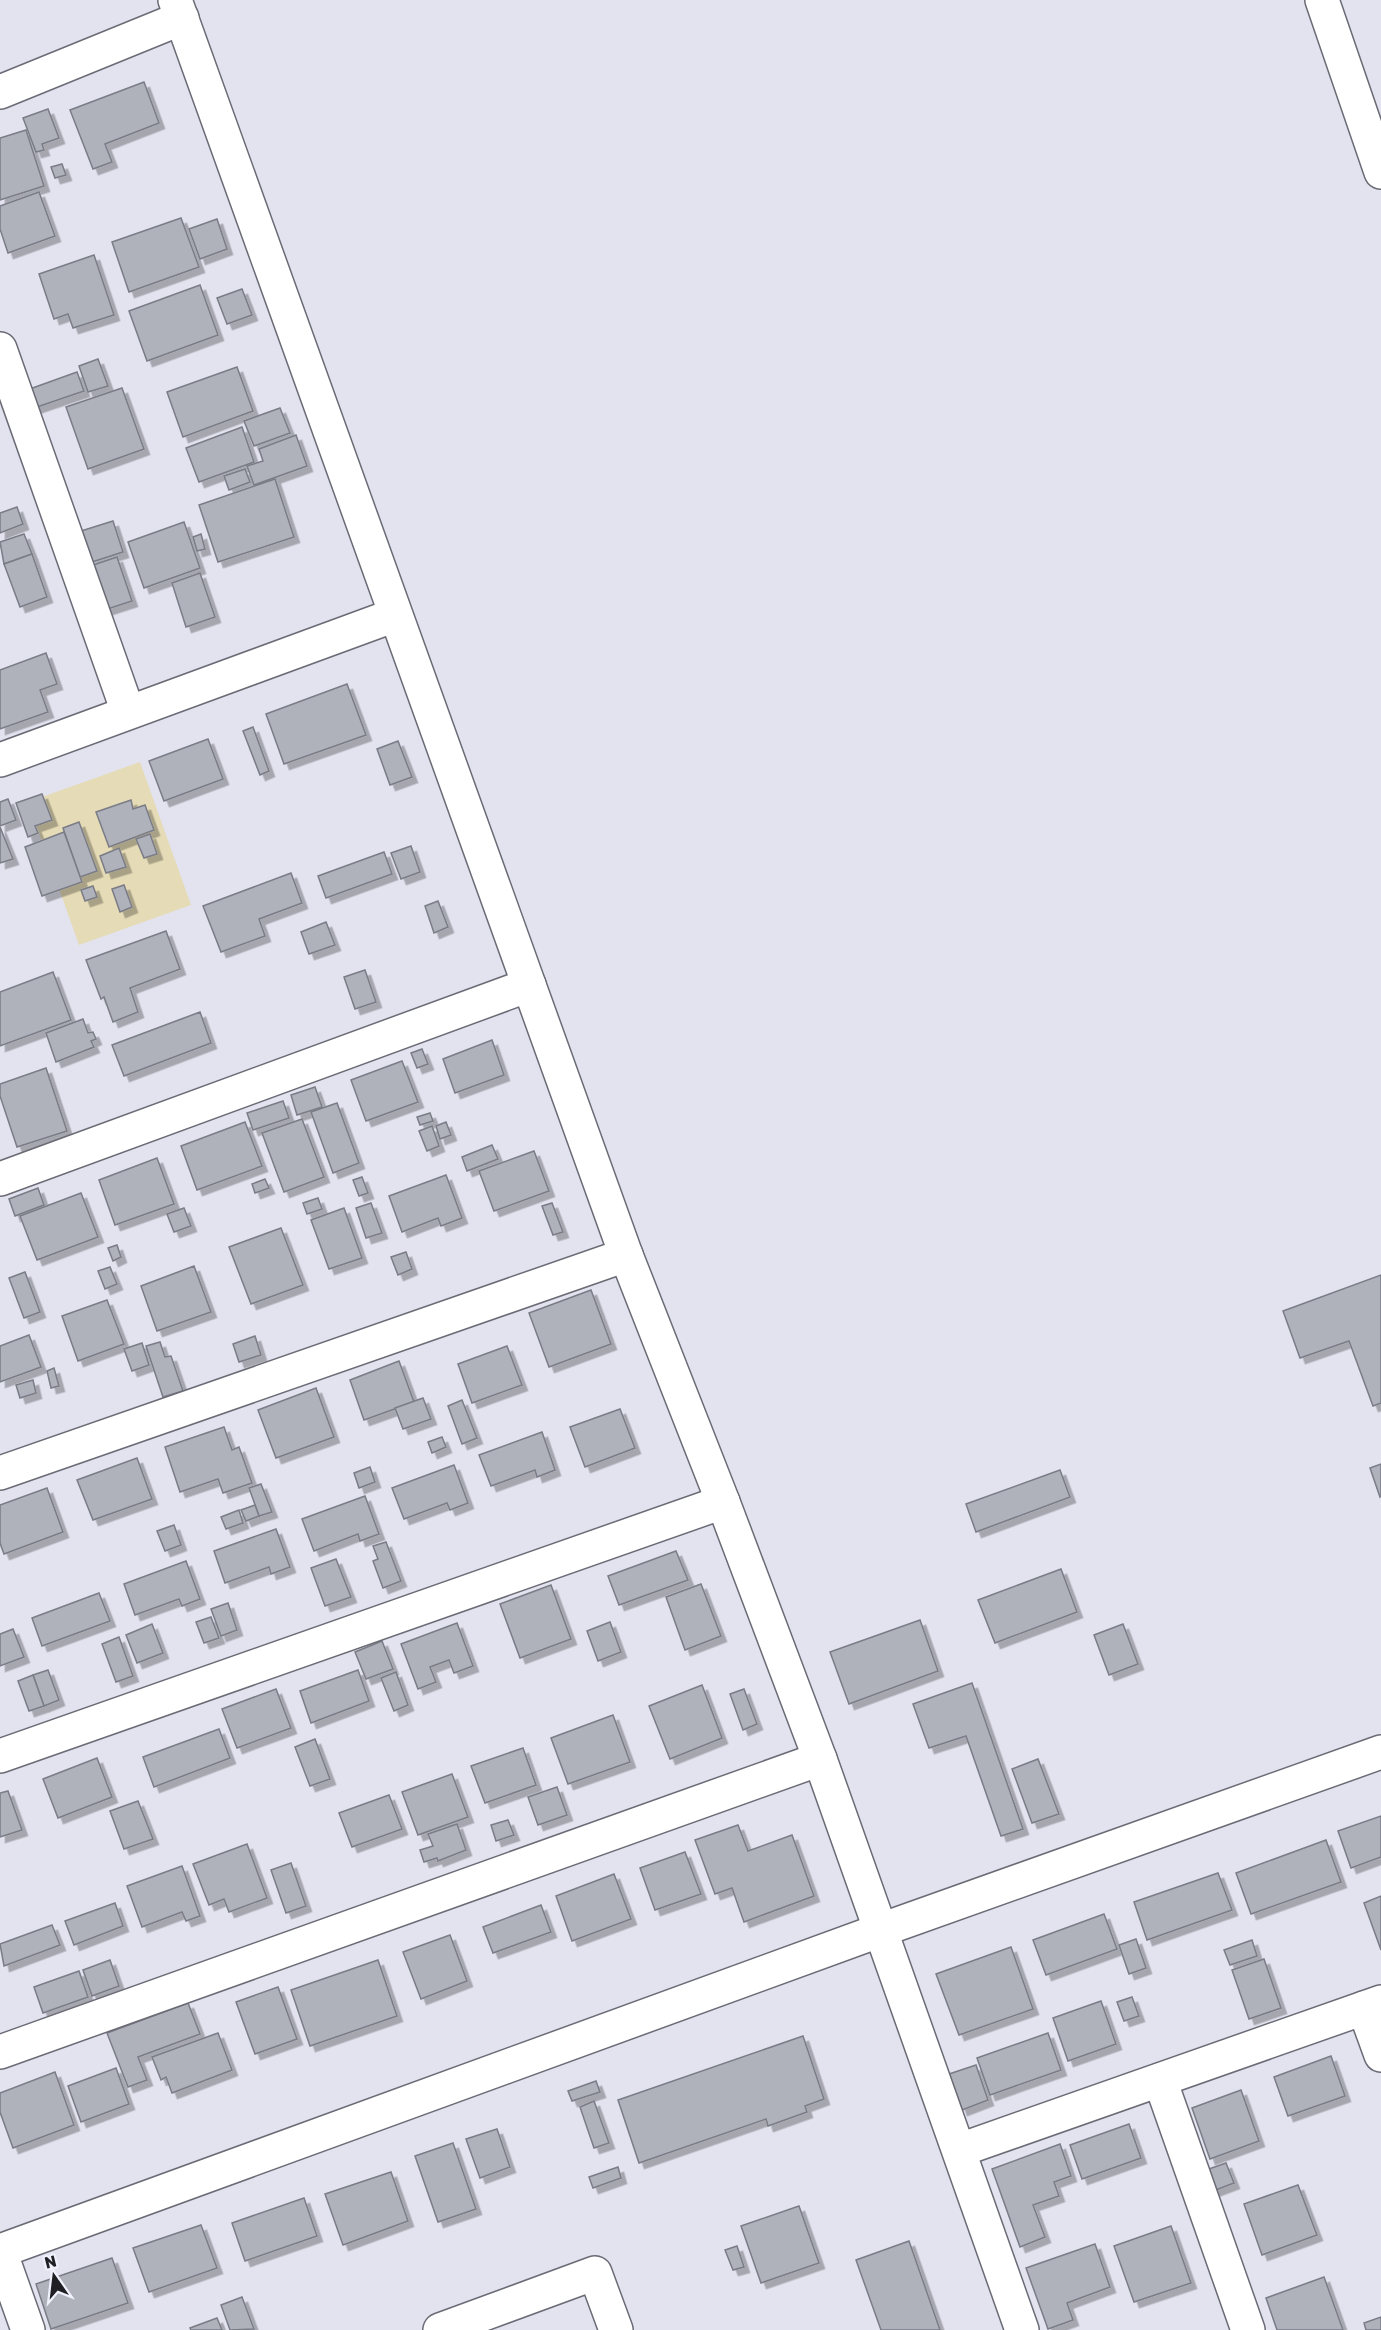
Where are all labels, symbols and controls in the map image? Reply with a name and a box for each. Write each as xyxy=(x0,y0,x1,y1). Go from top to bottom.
north arrow xyxy=(24,2246,84,2306)
text: N xyxy=(43,2251,58,2273)

